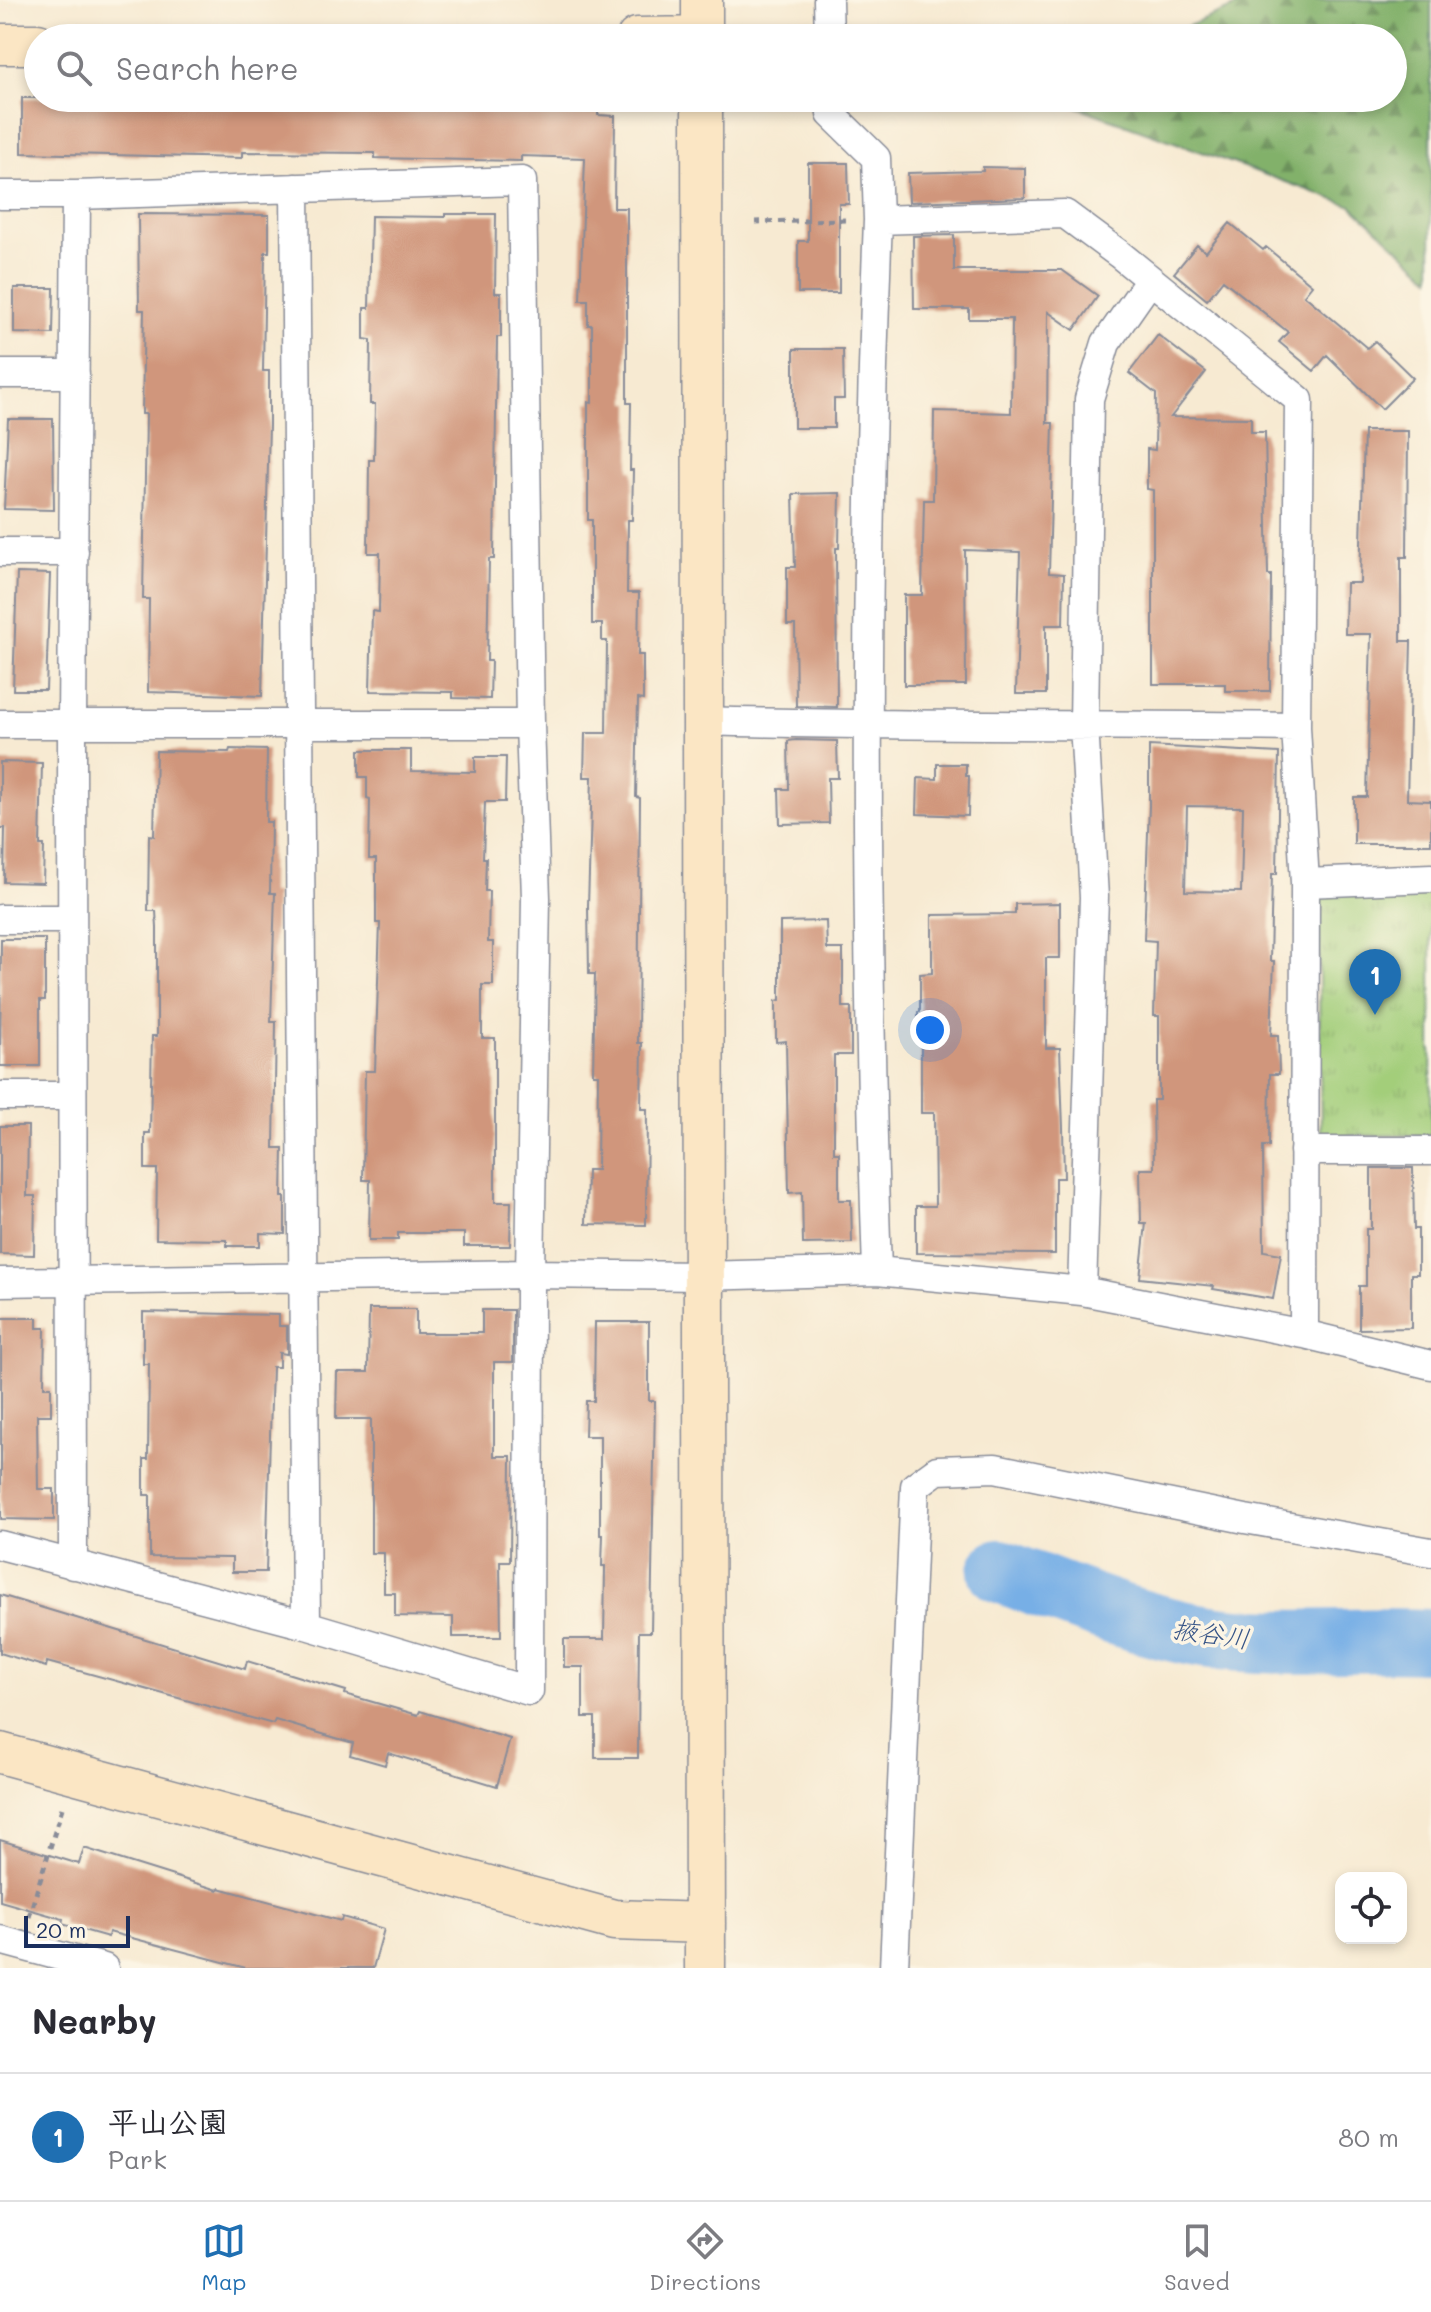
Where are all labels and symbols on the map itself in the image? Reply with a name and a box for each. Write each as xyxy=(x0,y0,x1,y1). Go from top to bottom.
pin: 1 xyxy=(1349,949,1401,1015)
your location xyxy=(910,1010,950,1050)
water label: 掖谷川 xyxy=(1170,1611,1252,1655)
scale bar xyxy=(24,1912,130,1948)

